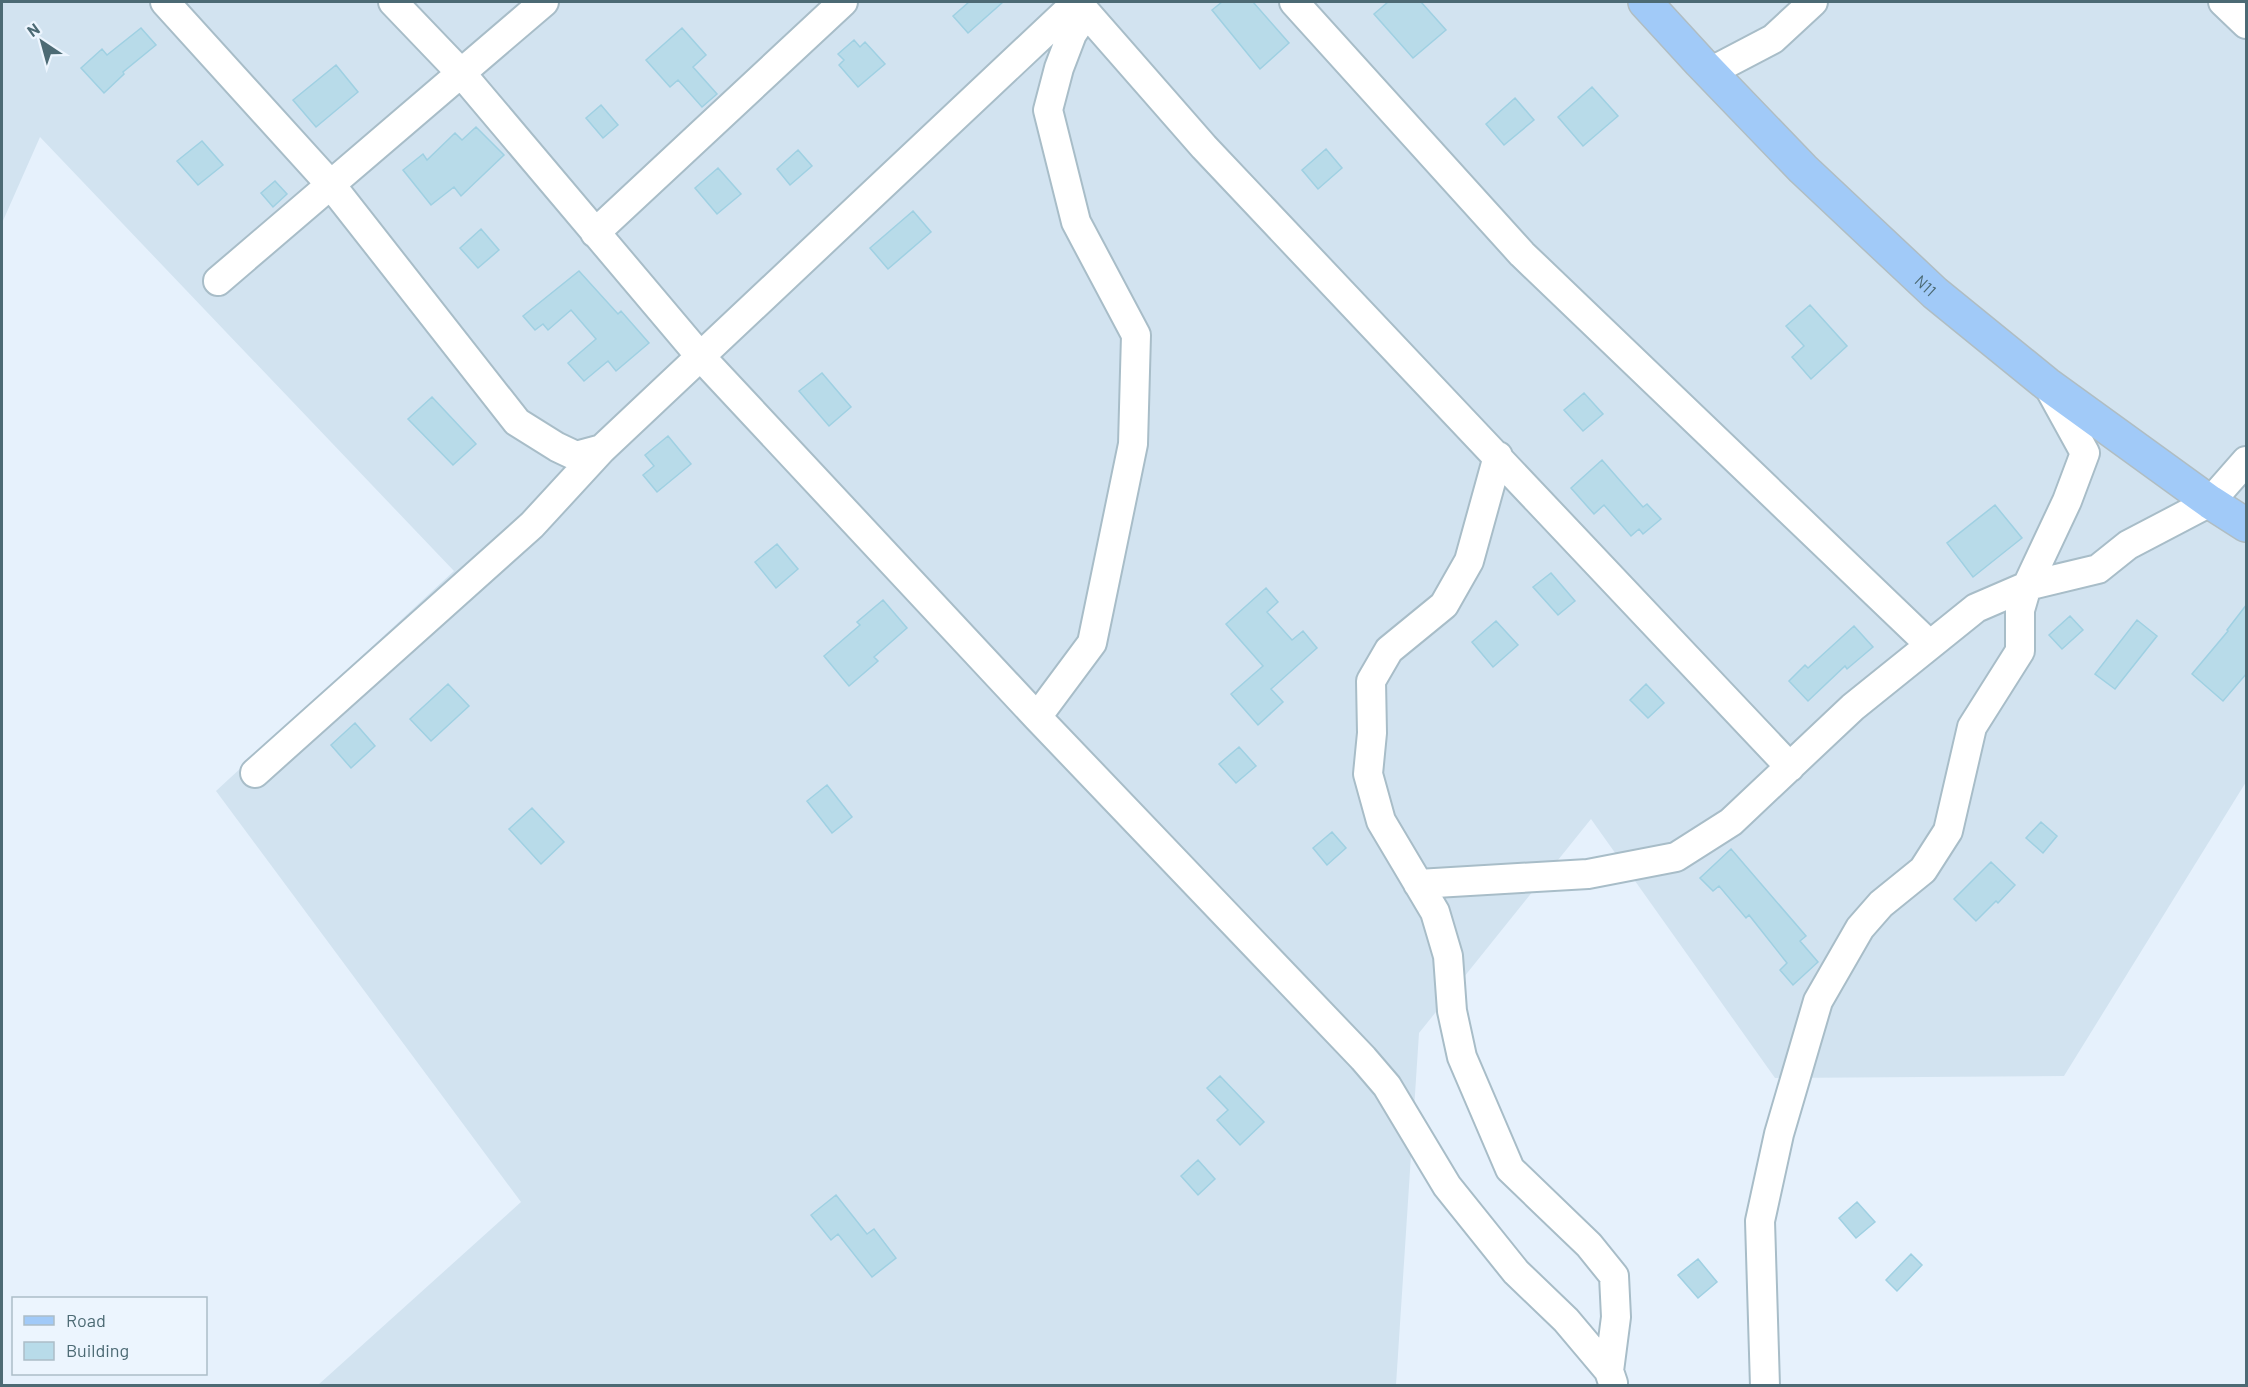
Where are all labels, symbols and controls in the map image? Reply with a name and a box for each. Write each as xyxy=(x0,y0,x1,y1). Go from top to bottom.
north arrow xyxy=(12,12,72,72)
text: N xyxy=(23,19,43,40)
street label: N11 xyxy=(1912,270,1941,299)
legend xyxy=(12,1297,207,1375)
text: Road xyxy=(66,1309,106,1331)
text: Building xyxy=(66,1339,129,1361)

